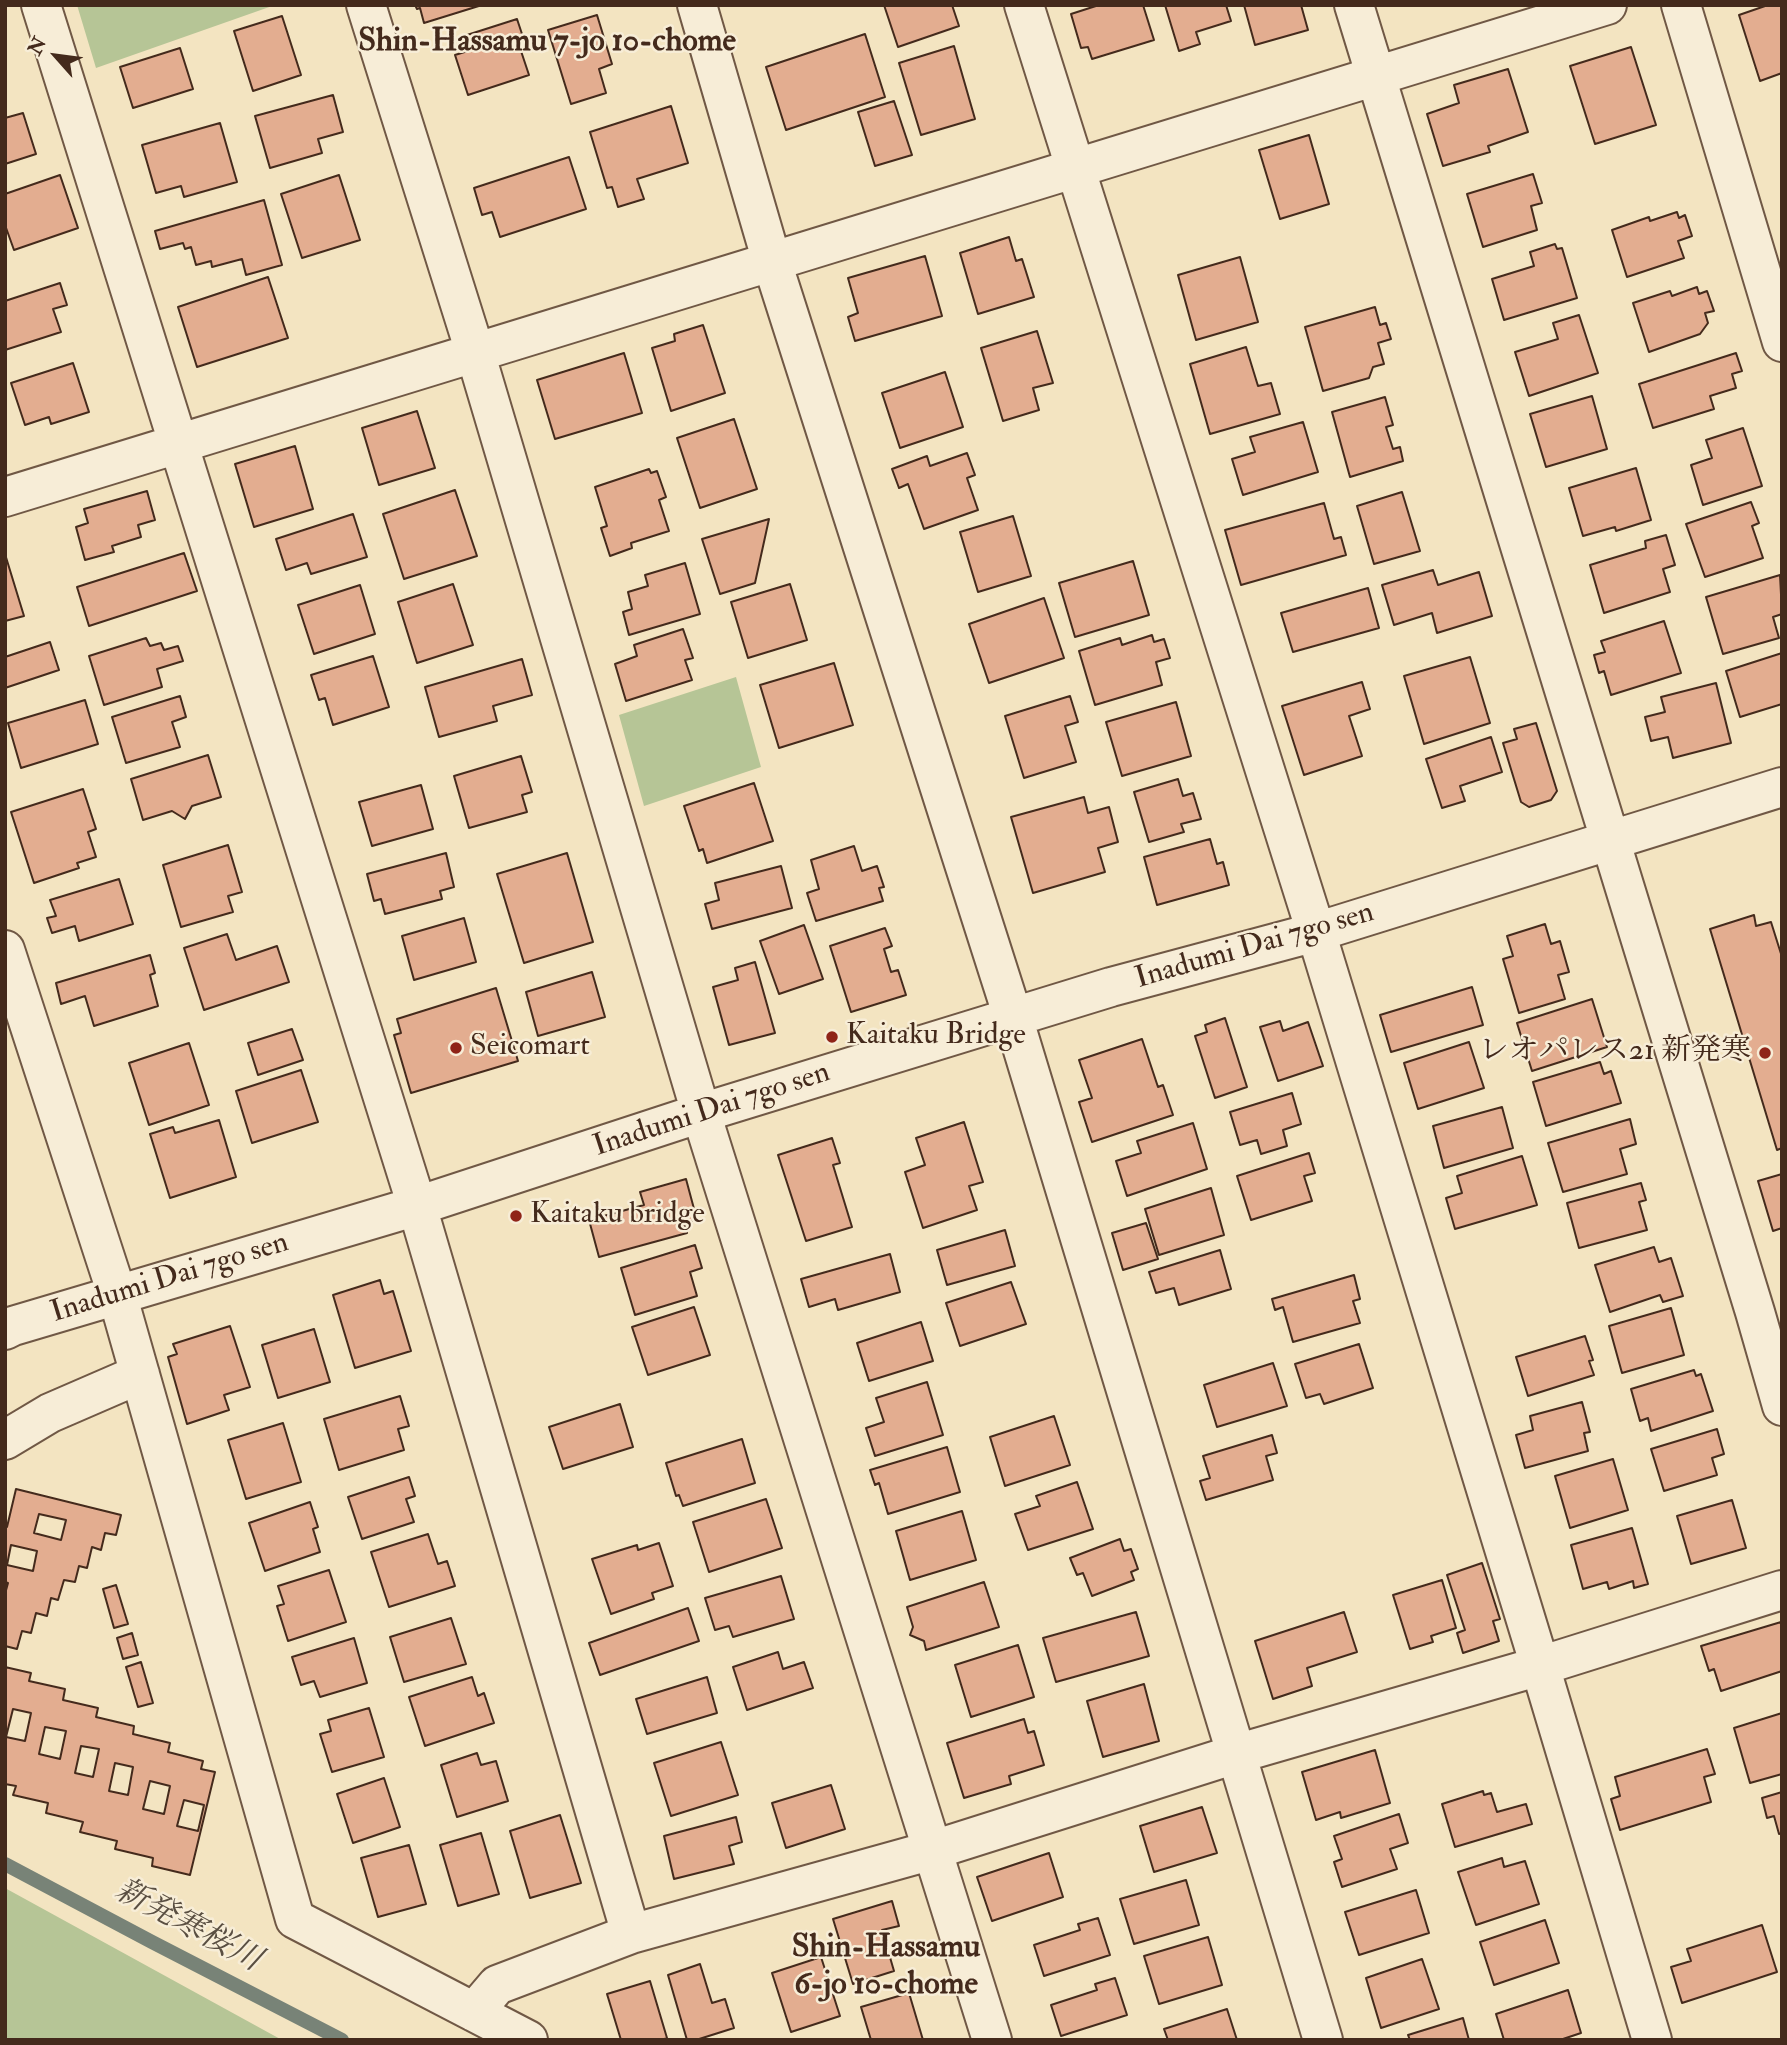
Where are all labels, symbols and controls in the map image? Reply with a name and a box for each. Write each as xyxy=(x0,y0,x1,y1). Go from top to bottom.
north arrow xyxy=(21,21,91,91)
district label: Shin-Hassamu 7-jo 10-chome xyxy=(358,24,736,62)
text: N xyxy=(23,33,52,59)
street label: Inadumi Dai 7go sen xyxy=(1132,896,1378,998)
place label: Kaitaku Bridge xyxy=(846,1019,1026,1055)
marker: Kaitaku Bridge xyxy=(824,1029,840,1045)
place label: Seicomart xyxy=(470,1030,590,1066)
place label: レオパレス21 新発寒 xyxy=(1479,1035,1751,1071)
marker: Seicomart xyxy=(448,1040,464,1056)
marker: レオパレス21 新発寒 xyxy=(1757,1045,1773,1061)
street label: Inadumi Dai 7go sen xyxy=(589,1056,835,1166)
place label: Kaitaku bridge xyxy=(530,1198,705,1234)
marker: Kaitaku bridge xyxy=(508,1208,524,1224)
street label: Inadumi Dai 7go sen xyxy=(47,1226,293,1332)
water label: 新発寒桜川 xyxy=(107,1872,267,1982)
district label: Shin-Hassamu 6-jo 10-chome xyxy=(792,1930,980,2005)

